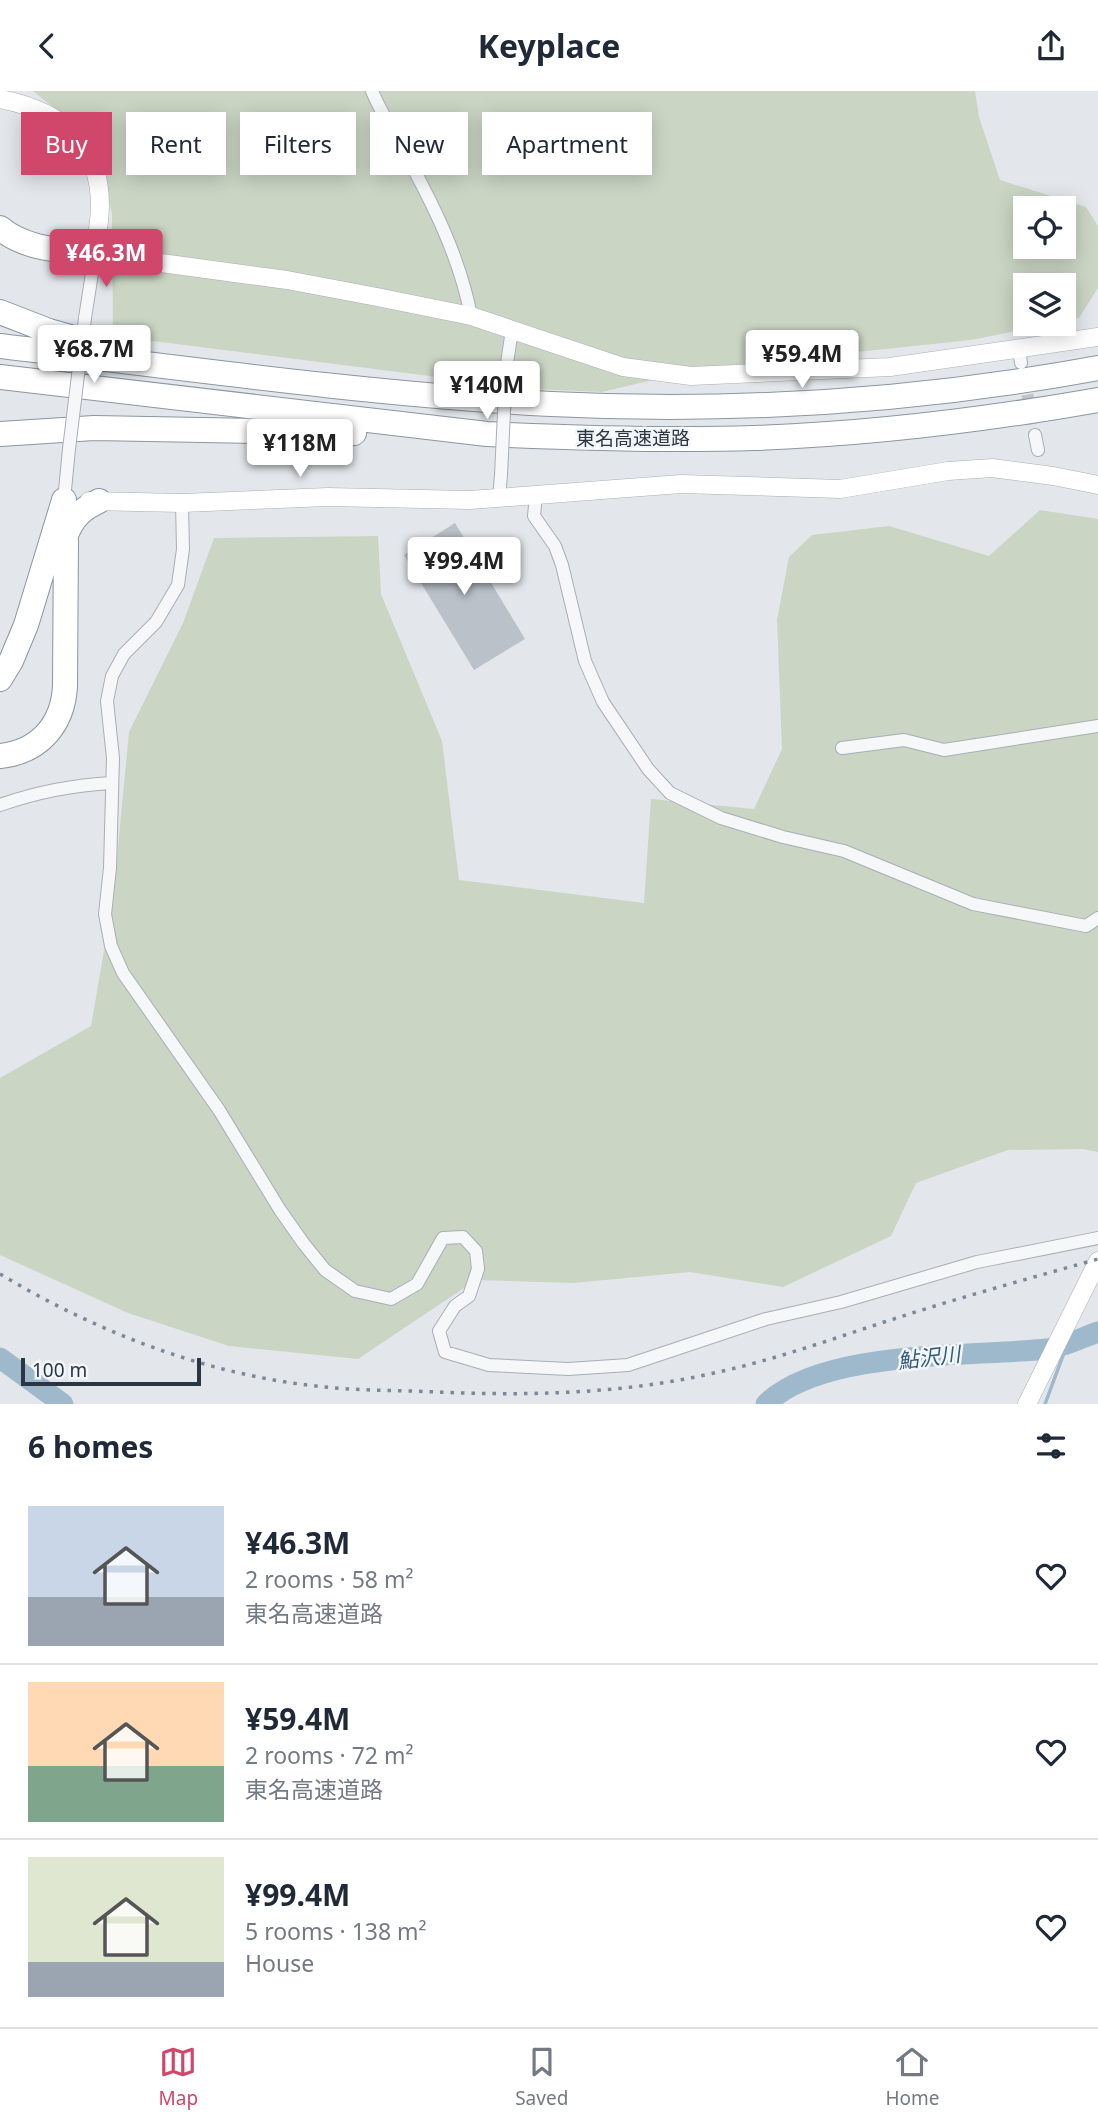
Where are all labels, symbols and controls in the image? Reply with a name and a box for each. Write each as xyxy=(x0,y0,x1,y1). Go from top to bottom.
text: Keyplace xyxy=(478,24,620,67)
icon: back xyxy=(28,27,66,65)
icon: share xyxy=(1032,27,1070,65)
chip: Buy xyxy=(21,112,112,175)
chip: Rent xyxy=(126,112,226,175)
chip: Filters xyxy=(240,112,356,175)
chip: New xyxy=(370,112,468,175)
chip: Apartment xyxy=(482,112,652,175)
map controls xyxy=(1013,196,1076,336)
button: locate xyxy=(1013,196,1076,259)
pin: ¥46.3M xyxy=(49,229,163,289)
text: ¥46.3M xyxy=(66,236,146,268)
button: layers xyxy=(1013,273,1076,336)
pin: ¥68.7M xyxy=(37,325,151,385)
pin: ¥59.4M xyxy=(745,331,859,390)
text: ¥68.7M xyxy=(54,332,134,364)
text: ¥59.4M xyxy=(762,337,842,369)
pin: ¥140M xyxy=(438,361,536,421)
text: ¥140M xyxy=(450,368,524,400)
pin: ¥118M xyxy=(251,419,349,479)
street label: 東名高速道路 xyxy=(576,425,690,451)
text: ¥118M xyxy=(263,426,337,458)
pin: ¥99.4M xyxy=(407,538,521,597)
text: ¥99.4M xyxy=(424,544,504,576)
water label: 鮎沢川 xyxy=(896,1339,964,1375)
scale bar xyxy=(21,1355,201,1387)
text: 100 m xyxy=(32,1357,87,1383)
text: 6 homes xyxy=(28,1426,153,1467)
icon: filters xyxy=(1032,1427,1070,1465)
text: ¥46.3M xyxy=(245,1522,350,1563)
icon: home xyxy=(84,1534,168,1618)
icon: heart xyxy=(1032,1557,1070,1595)
text: 2 rooms · 58 m² xyxy=(245,1563,414,1595)
text: 東名高速道路 xyxy=(245,1597,383,1629)
text: ¥59.4M xyxy=(245,1698,350,1739)
icon: home xyxy=(84,1710,168,1794)
icon: heart xyxy=(1032,1733,1070,1771)
text: 2 rooms · 72 m² xyxy=(245,1739,414,1771)
text: 東名高速道路 xyxy=(245,1773,383,1805)
text: ¥99.4M xyxy=(245,1874,350,1915)
icon: home xyxy=(84,1885,168,1969)
icon: heart xyxy=(1032,1908,1070,1946)
text: 5 rooms · 138 m² xyxy=(245,1915,427,1947)
text: House xyxy=(245,1947,314,1979)
tab: Map xyxy=(159,2043,198,2111)
tab: Saved xyxy=(515,2043,568,2111)
tab: Home xyxy=(885,2043,939,2111)

